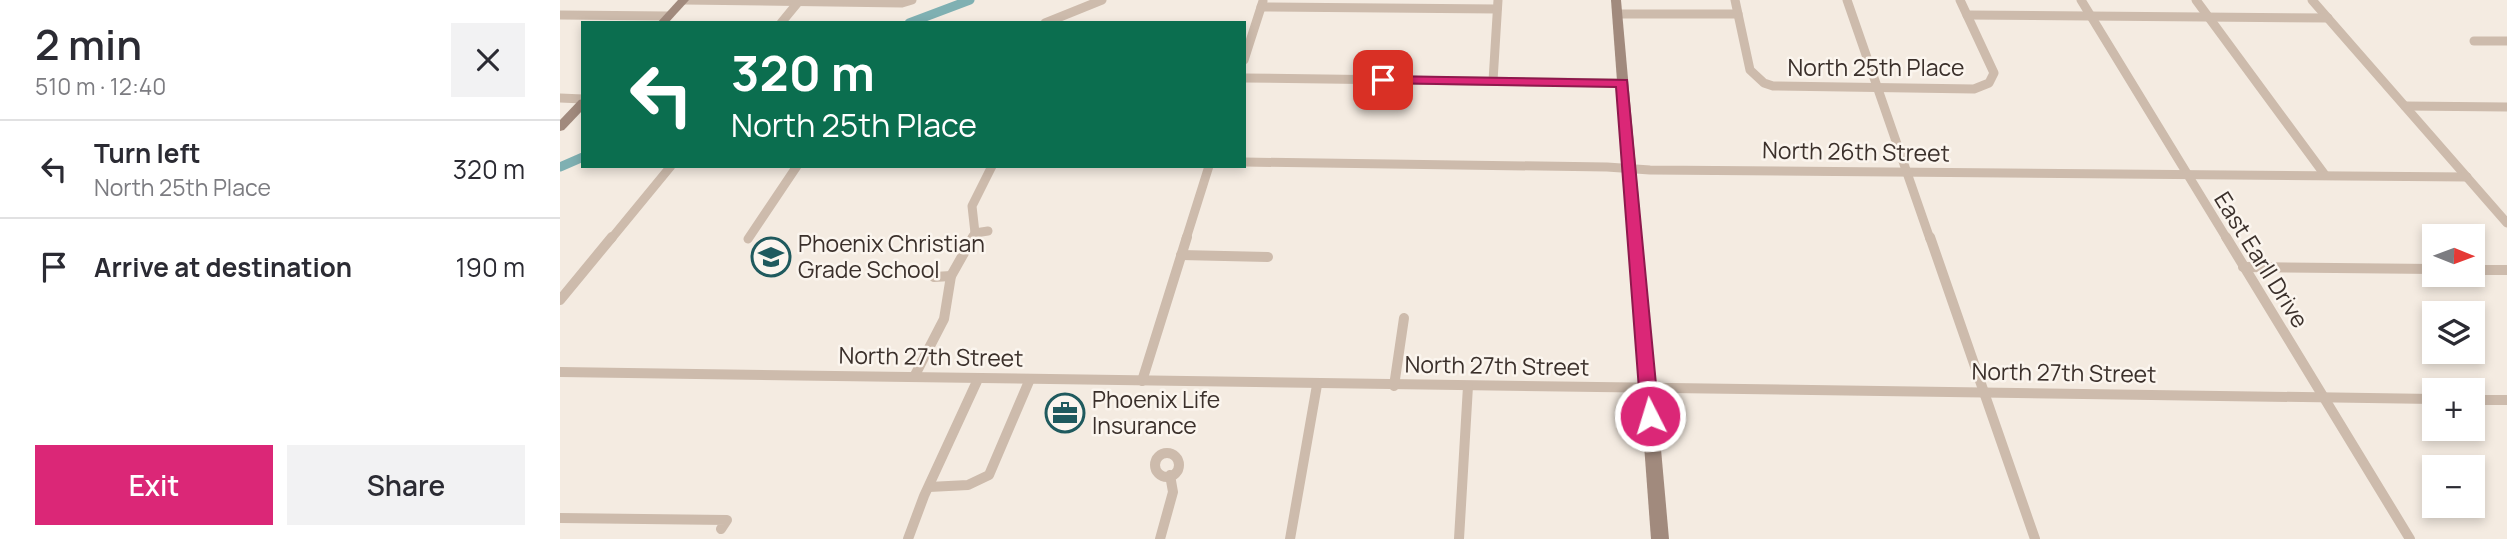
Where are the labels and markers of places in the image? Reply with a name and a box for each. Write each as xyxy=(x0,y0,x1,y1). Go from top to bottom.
pin xyxy=(1353,50,1413,110)
place label: Phoenix Christian Grade School xyxy=(798,227,985,285)
school or university icon: Phoenix Christian Grade School xyxy=(750,236,792,278)
place label: Phoenix Life Insurance xyxy=(1092,383,1220,441)
office icon: Phoenix Life Insurance xyxy=(1044,392,1086,434)

